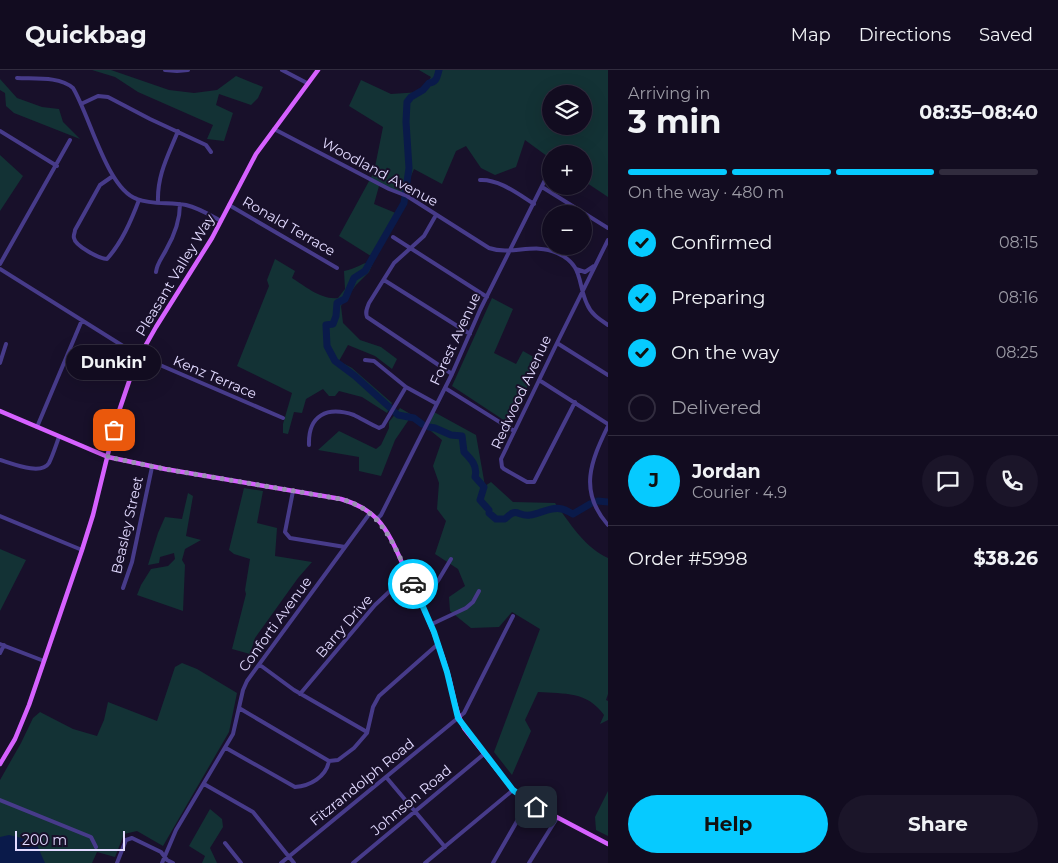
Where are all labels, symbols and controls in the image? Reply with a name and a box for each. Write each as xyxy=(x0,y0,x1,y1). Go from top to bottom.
text: Quickbag xyxy=(25,20,147,49)
text: Map xyxy=(791,24,831,46)
text: Directions xyxy=(859,24,951,46)
text: Saved xyxy=(979,24,1033,46)
text: Arriving in xyxy=(628,84,710,103)
map controls xyxy=(542,85,592,255)
button: layers xyxy=(542,85,592,135)
text: 08:35–08:40 xyxy=(919,101,1038,124)
text: 3 min xyxy=(628,102,721,141)
street label: Woodland Avenue xyxy=(319,134,441,210)
button: + xyxy=(542,145,592,195)
text: On the way · 480 m xyxy=(628,183,784,202)
street label: Ronald Terrace xyxy=(239,192,339,260)
button: − xyxy=(542,205,592,255)
street label: Pleasant Valley Way xyxy=(131,210,219,339)
icon: check xyxy=(628,229,656,257)
text: Confirmed xyxy=(671,231,772,254)
text: 08:15 xyxy=(999,233,1038,252)
icon: check xyxy=(628,284,656,312)
text: Preparing xyxy=(671,286,766,309)
text: 08:16 xyxy=(998,288,1038,307)
street label: Forest Avenue xyxy=(426,290,484,388)
street label: Redwood Avenue xyxy=(487,332,555,452)
icon: check xyxy=(628,339,656,367)
text: On the way xyxy=(671,341,779,364)
text: 08:25 xyxy=(996,343,1038,362)
callout: Dunkin' xyxy=(66,345,162,380)
street label: Kenz Terrace xyxy=(170,351,260,403)
text: Dunkin' xyxy=(81,353,146,372)
text: Delivered xyxy=(671,396,762,419)
pin xyxy=(93,409,135,451)
icon: bag xyxy=(100,416,128,444)
button: chat xyxy=(922,455,974,507)
button: phone xyxy=(986,455,1038,507)
text: Jordan xyxy=(692,460,761,483)
text: J xyxy=(649,469,659,492)
street label: Beasley Street xyxy=(107,474,147,576)
text: Courier · 4.9 xyxy=(692,483,787,502)
text: Order #5998 xyxy=(628,547,748,570)
text: $38.26 xyxy=(973,547,1038,570)
courier xyxy=(388,559,438,609)
icon: car xyxy=(399,570,427,598)
street label: Conforti Avenue xyxy=(234,573,316,675)
street label: Barry Drive xyxy=(312,591,376,661)
street label: Fitzrandolph Road xyxy=(306,734,418,830)
street label: Johnson Road xyxy=(366,761,455,840)
pin xyxy=(515,786,557,828)
icon: home xyxy=(522,793,550,821)
button: Help xyxy=(628,795,828,853)
button: Share xyxy=(838,795,1038,853)
scale bar xyxy=(15,828,125,851)
text: 200 m xyxy=(22,831,67,849)

